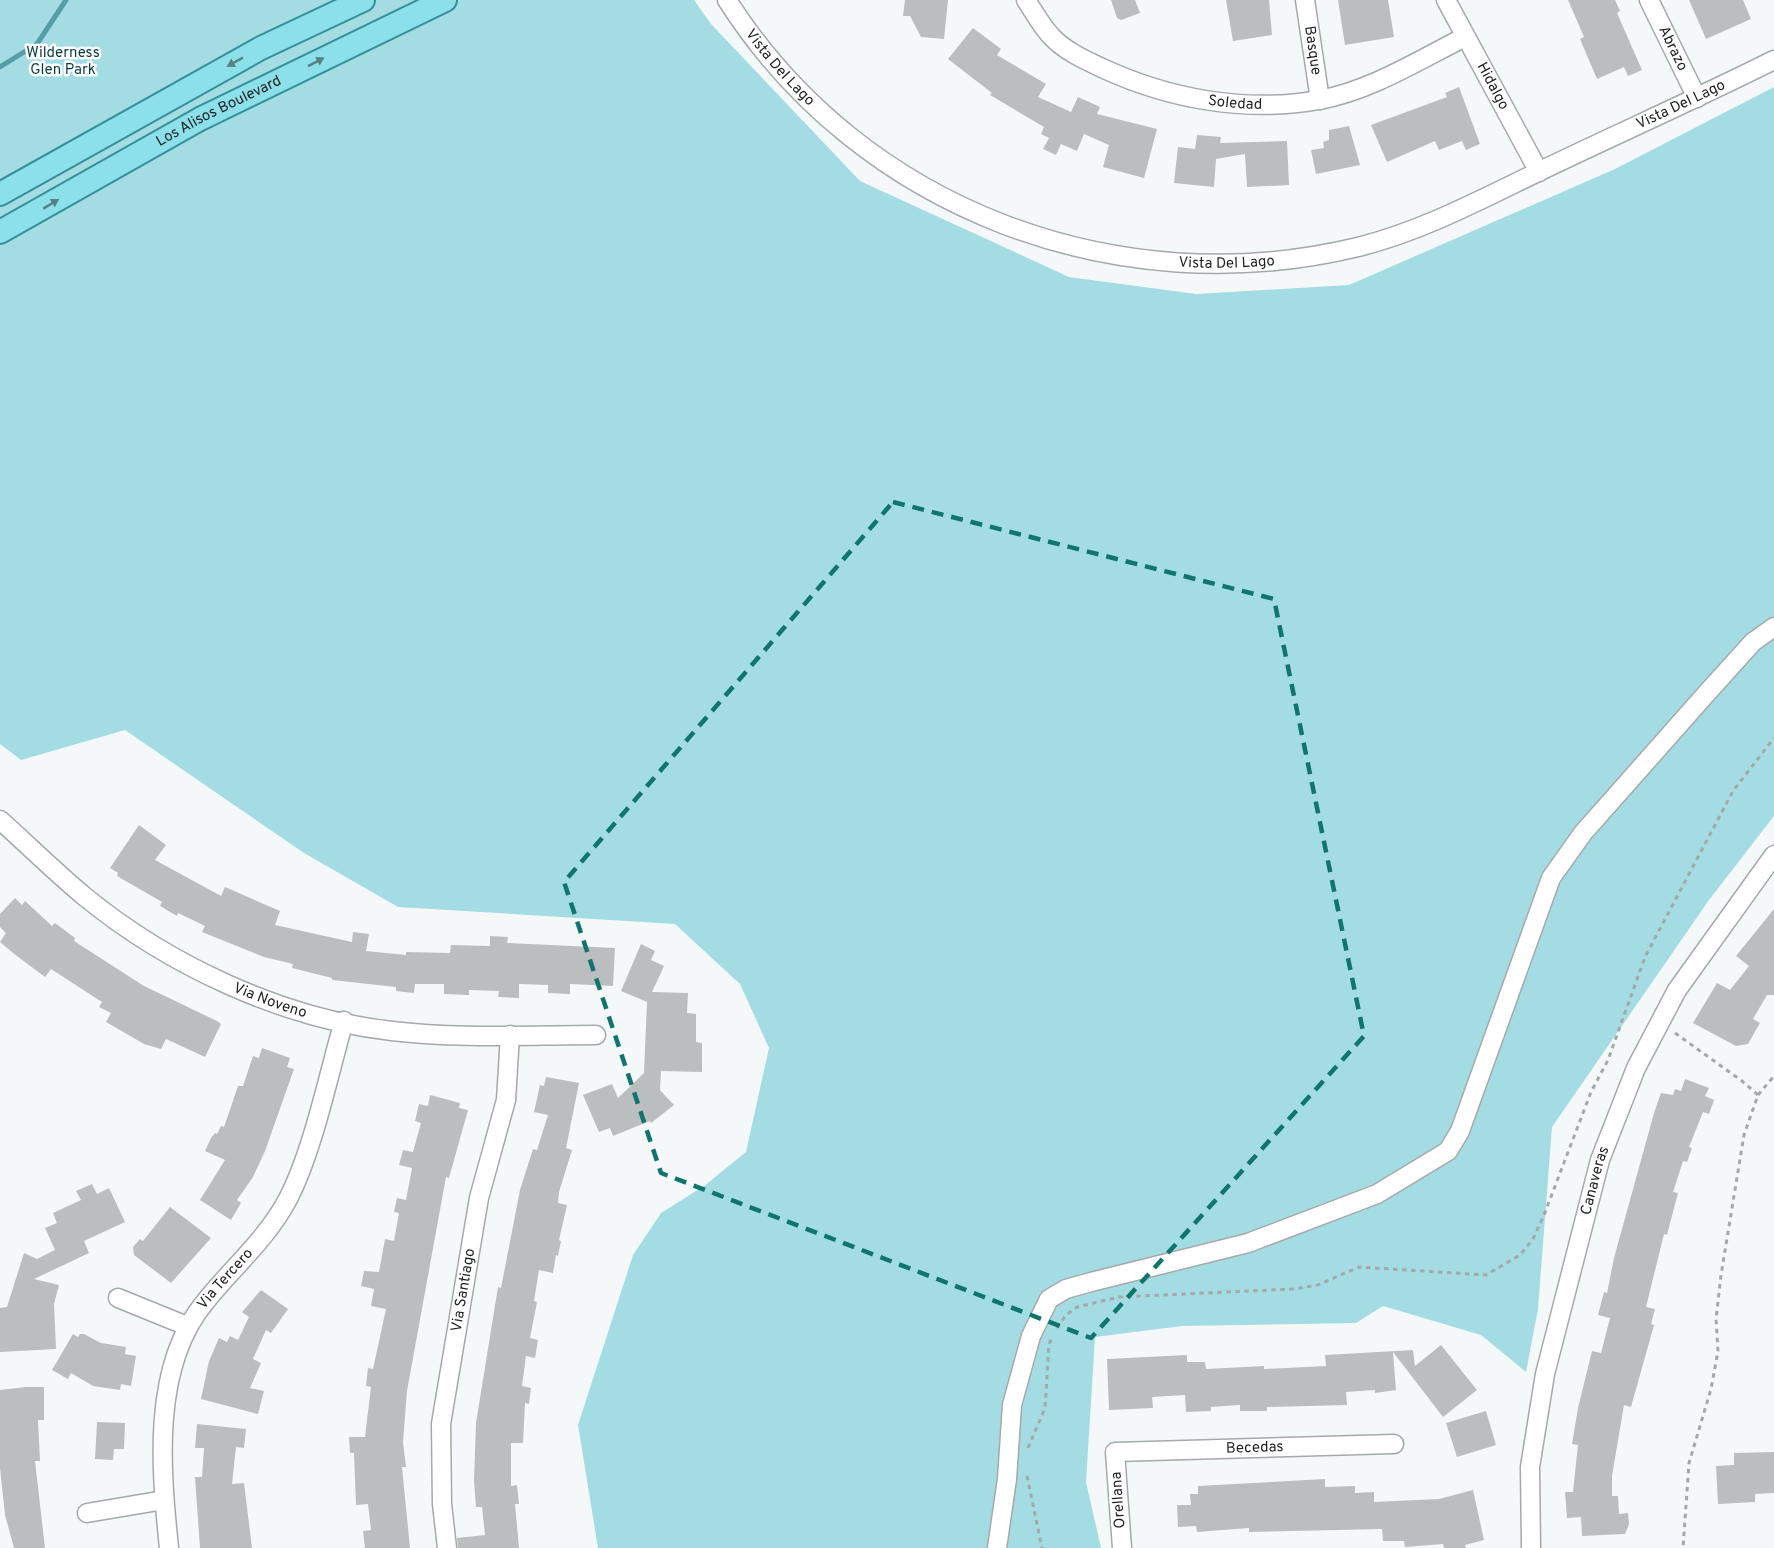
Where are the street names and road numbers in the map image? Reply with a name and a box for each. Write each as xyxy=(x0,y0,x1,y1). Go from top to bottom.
street label: Abrazo xyxy=(1654,23,1692,74)
street label: Basque xyxy=(1299,24,1326,76)
street label: Vista Del Lago xyxy=(741,26,819,110)
street label: Hidalgo xyxy=(1472,59,1513,113)
street label: Los Alisos Boulevard xyxy=(153,71,285,151)
street label: Vista Del Lago xyxy=(1633,76,1729,134)
street label: Soledad xyxy=(1207,91,1262,114)
street label: Vista Del Lago xyxy=(1178,252,1276,273)
street label: Via Noveno xyxy=(230,979,309,1023)
street label: Canaveras xyxy=(1577,1143,1614,1217)
street label: Via Tercero xyxy=(193,1245,257,1313)
street label: Via Santiago xyxy=(447,1247,480,1333)
street label: Becedas xyxy=(1226,1438,1284,1458)
street label: Orellana xyxy=(1108,1471,1130,1529)

